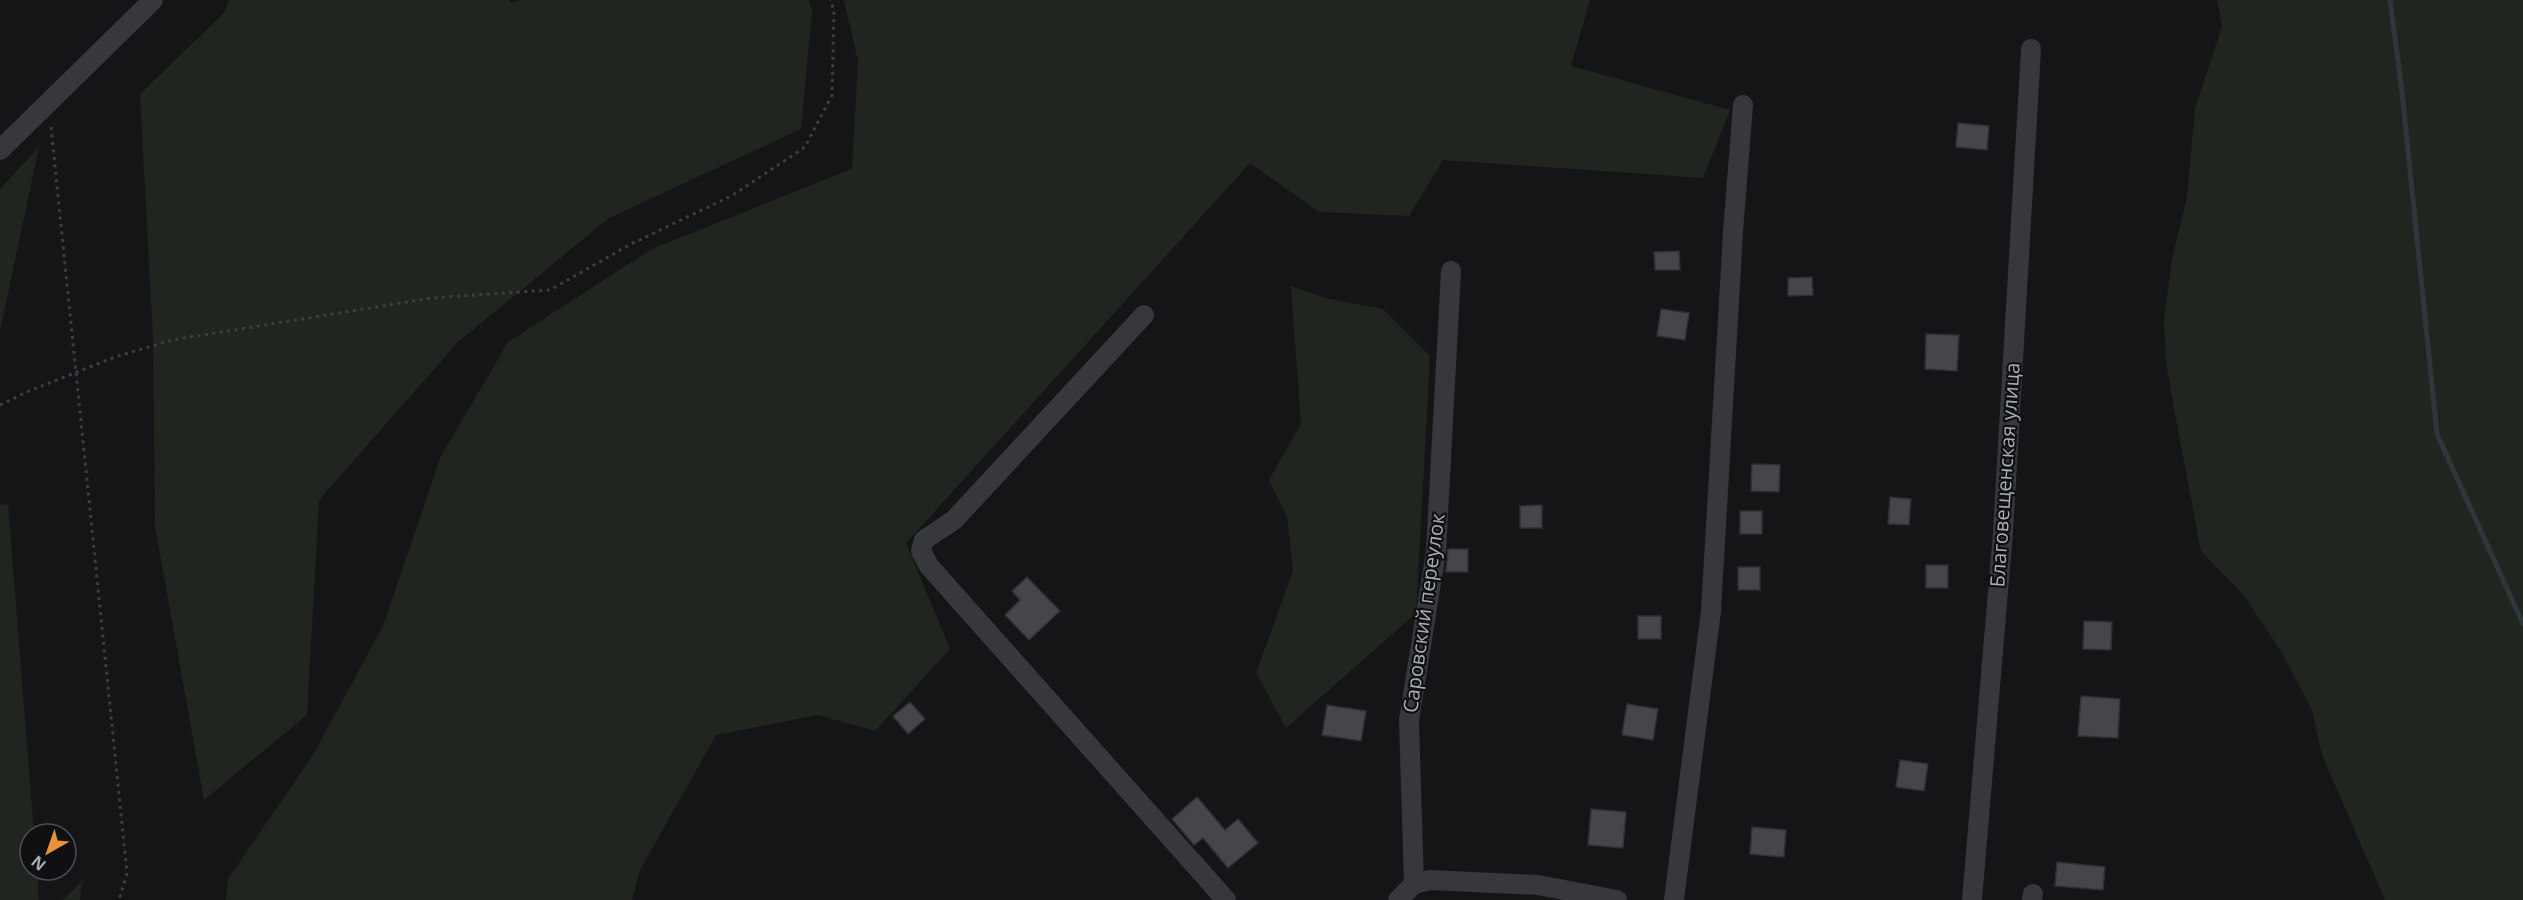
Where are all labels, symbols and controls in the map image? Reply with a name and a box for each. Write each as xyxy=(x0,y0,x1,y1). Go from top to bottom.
street label: Благовещенская улица xyxy=(1983,362,2026,588)
street label: Саровский переулок xyxy=(1396,511,1451,714)
north arrow xyxy=(18,822,78,882)
text: N xyxy=(26,851,50,876)

